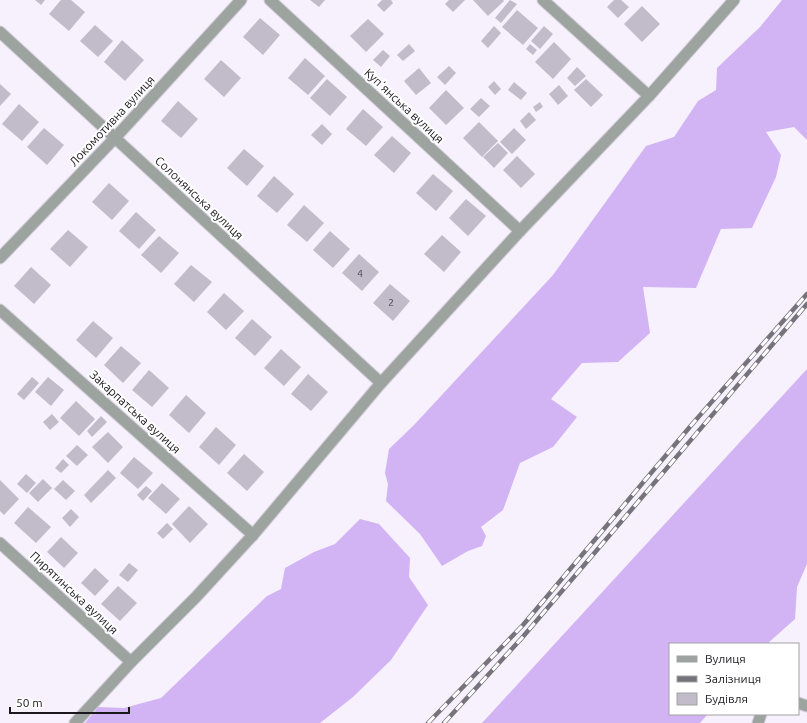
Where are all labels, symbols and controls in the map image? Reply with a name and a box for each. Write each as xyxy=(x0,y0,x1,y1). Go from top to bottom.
street label: Купʼянська вулиця xyxy=(362,66,447,146)
street label: Локомотивна вулиця xyxy=(66,73,157,169)
street label: Солонянська вулиця xyxy=(153,153,246,242)
house number: 4 xyxy=(357,268,363,279)
house number: 2 xyxy=(388,297,394,308)
street label: Закарпатська вулиця xyxy=(87,368,183,456)
street label: Пирятинська вулиця xyxy=(28,549,121,637)
legend xyxy=(669,643,799,715)
text: Вулиця xyxy=(705,652,746,665)
text: Залізниця xyxy=(705,672,761,685)
scale bar xyxy=(10,689,129,715)
text: Будівля xyxy=(705,692,748,705)
text: 50 m xyxy=(16,696,43,709)

